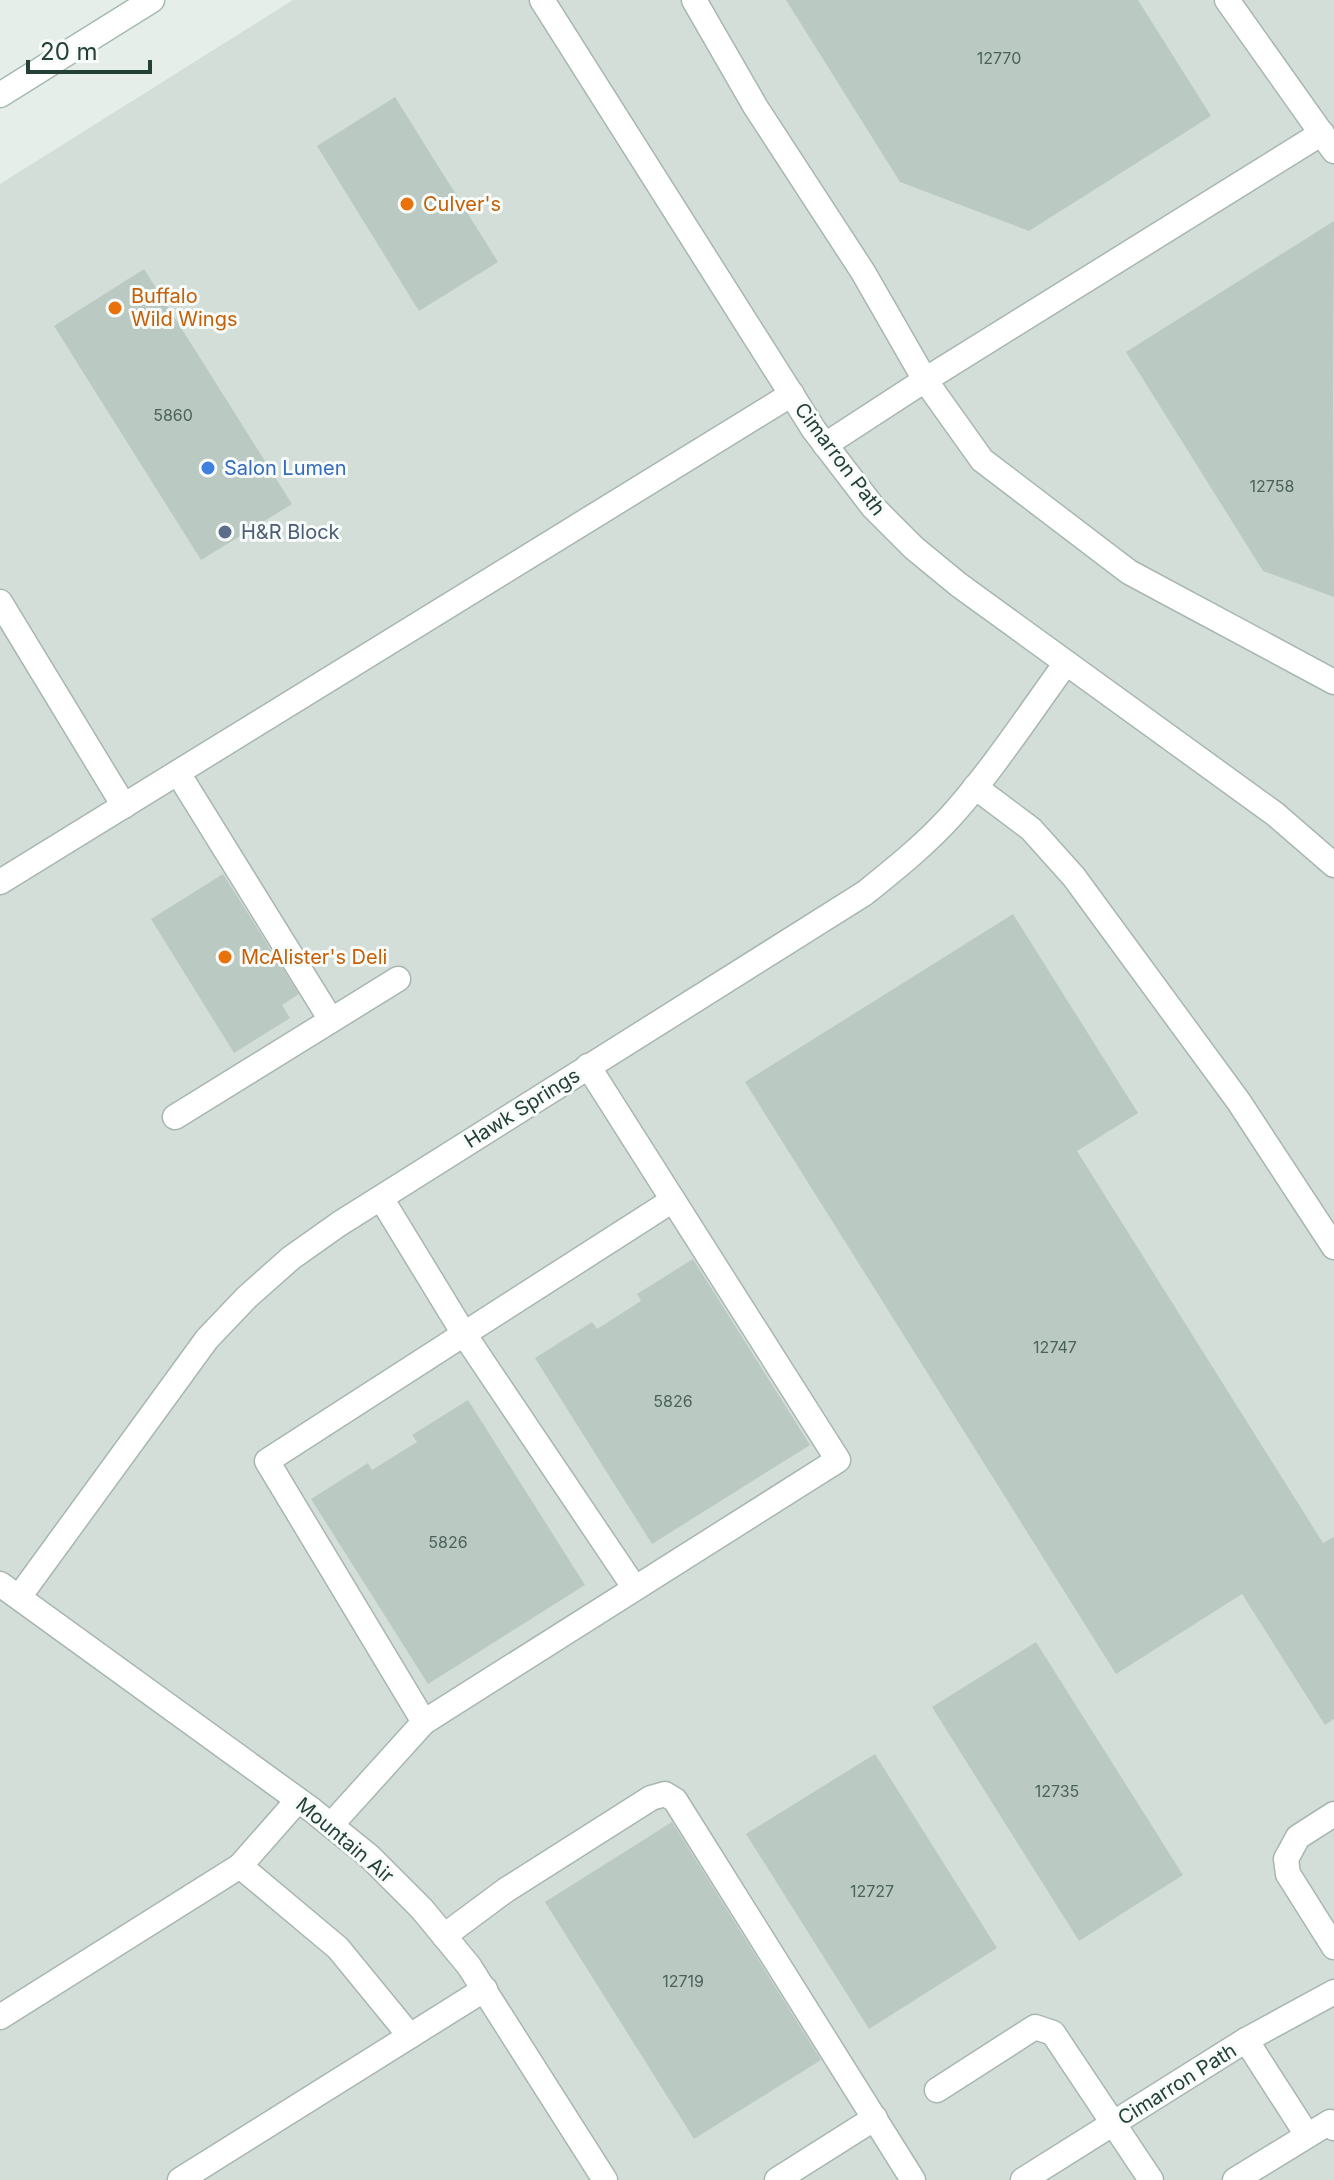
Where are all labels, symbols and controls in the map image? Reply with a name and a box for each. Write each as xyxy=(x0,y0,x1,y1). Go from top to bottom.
scale bar xyxy=(28,24,150,74)
text: 20 m xyxy=(40,37,98,66)
house number: 12770 xyxy=(977,48,1021,68)
place label: Culver's xyxy=(423,192,501,216)
marker: Culver's xyxy=(398,195,416,213)
place label: Buffalo Wild Wings xyxy=(131,284,237,331)
marker: Buffalo Wild Wings xyxy=(106,299,124,317)
street label: Cimarron Path xyxy=(790,398,890,520)
house number: 5860 xyxy=(153,405,193,425)
place label: Salon Lumen xyxy=(224,456,346,480)
marker: Salon Lumen xyxy=(199,459,217,477)
house number: 12758 xyxy=(1250,476,1294,496)
place label: H&R Block xyxy=(241,520,340,544)
marker: H&R Block xyxy=(216,523,234,541)
place label: McAlister's Deli xyxy=(241,945,387,969)
marker: McAlister's Deli xyxy=(216,948,234,966)
street label: Hawk Springs xyxy=(460,1063,584,1153)
house number: 12747 xyxy=(1033,1337,1077,1357)
house number: 5826 xyxy=(653,1391,693,1411)
house number: 5826 xyxy=(428,1532,468,1552)
house number: 12735 xyxy=(1035,1781,1079,1801)
street label: Mountain Air xyxy=(291,1792,399,1888)
house number: 12727 xyxy=(850,1881,894,1901)
house number: 12719 xyxy=(662,1971,704,1991)
street label: Cimarron Path xyxy=(1113,2038,1241,2130)

